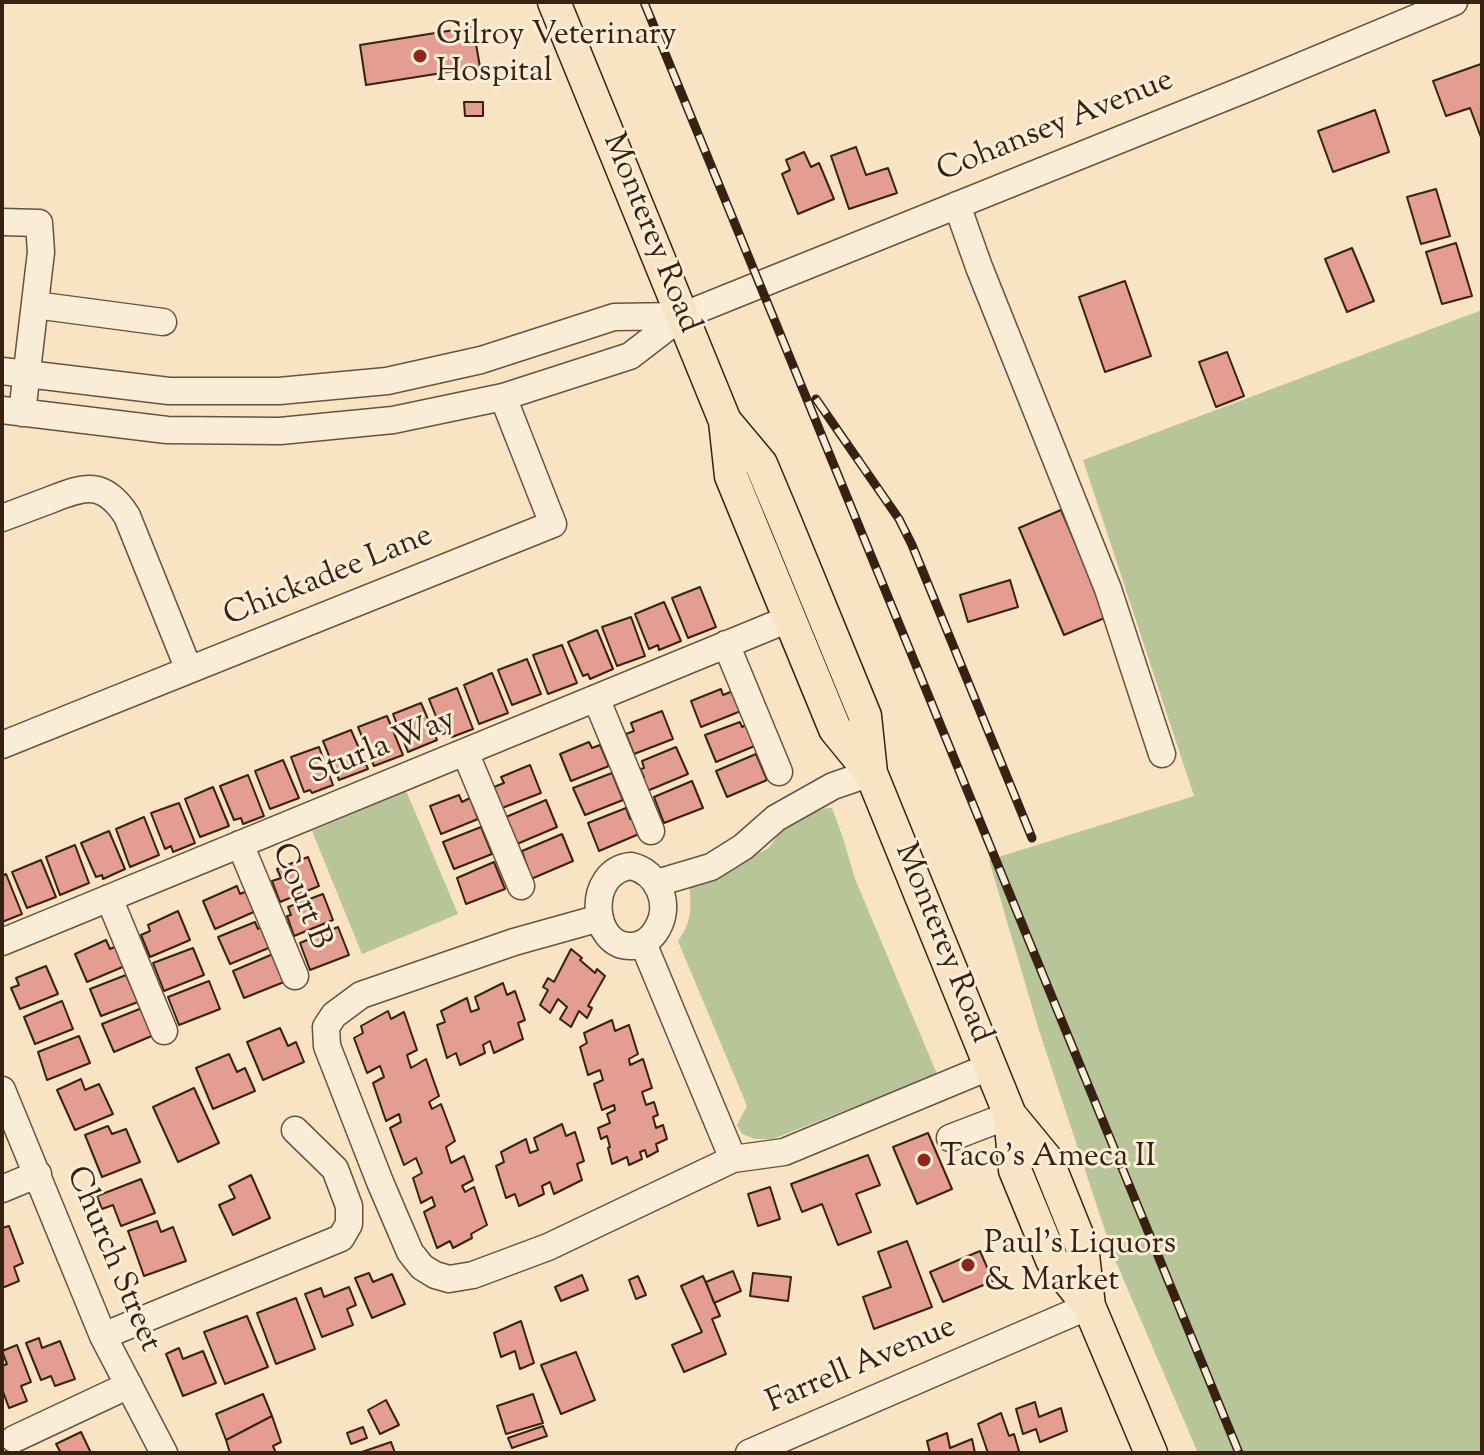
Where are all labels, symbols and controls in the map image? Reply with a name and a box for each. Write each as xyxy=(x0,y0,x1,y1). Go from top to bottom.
place label: Gilroy Veterinary Hospital xyxy=(436,19,677,94)
marker: Gilroy Veterinary Hospital xyxy=(411,47,429,65)
street label: Cohansey Avenue xyxy=(932,63,1180,193)
street label: Monterey Road xyxy=(591,129,707,339)
street label: Chickadee Lane xyxy=(219,519,439,637)
street label: Sturla Way xyxy=(304,702,462,796)
street label: Court B xyxy=(260,838,338,956)
street label: Monterey Road xyxy=(883,839,999,1049)
place label: Taco's Ameca II xyxy=(940,1141,1156,1179)
marker: Taco's Ameca II xyxy=(915,1151,933,1169)
street label: Church Street xyxy=(55,1162,167,1358)
place label: Paul's Liquors & Market xyxy=(984,1228,1176,1303)
marker: Paul's Liquors & Market xyxy=(959,1256,977,1274)
street label: Farrell Avenue xyxy=(762,1310,962,1424)

